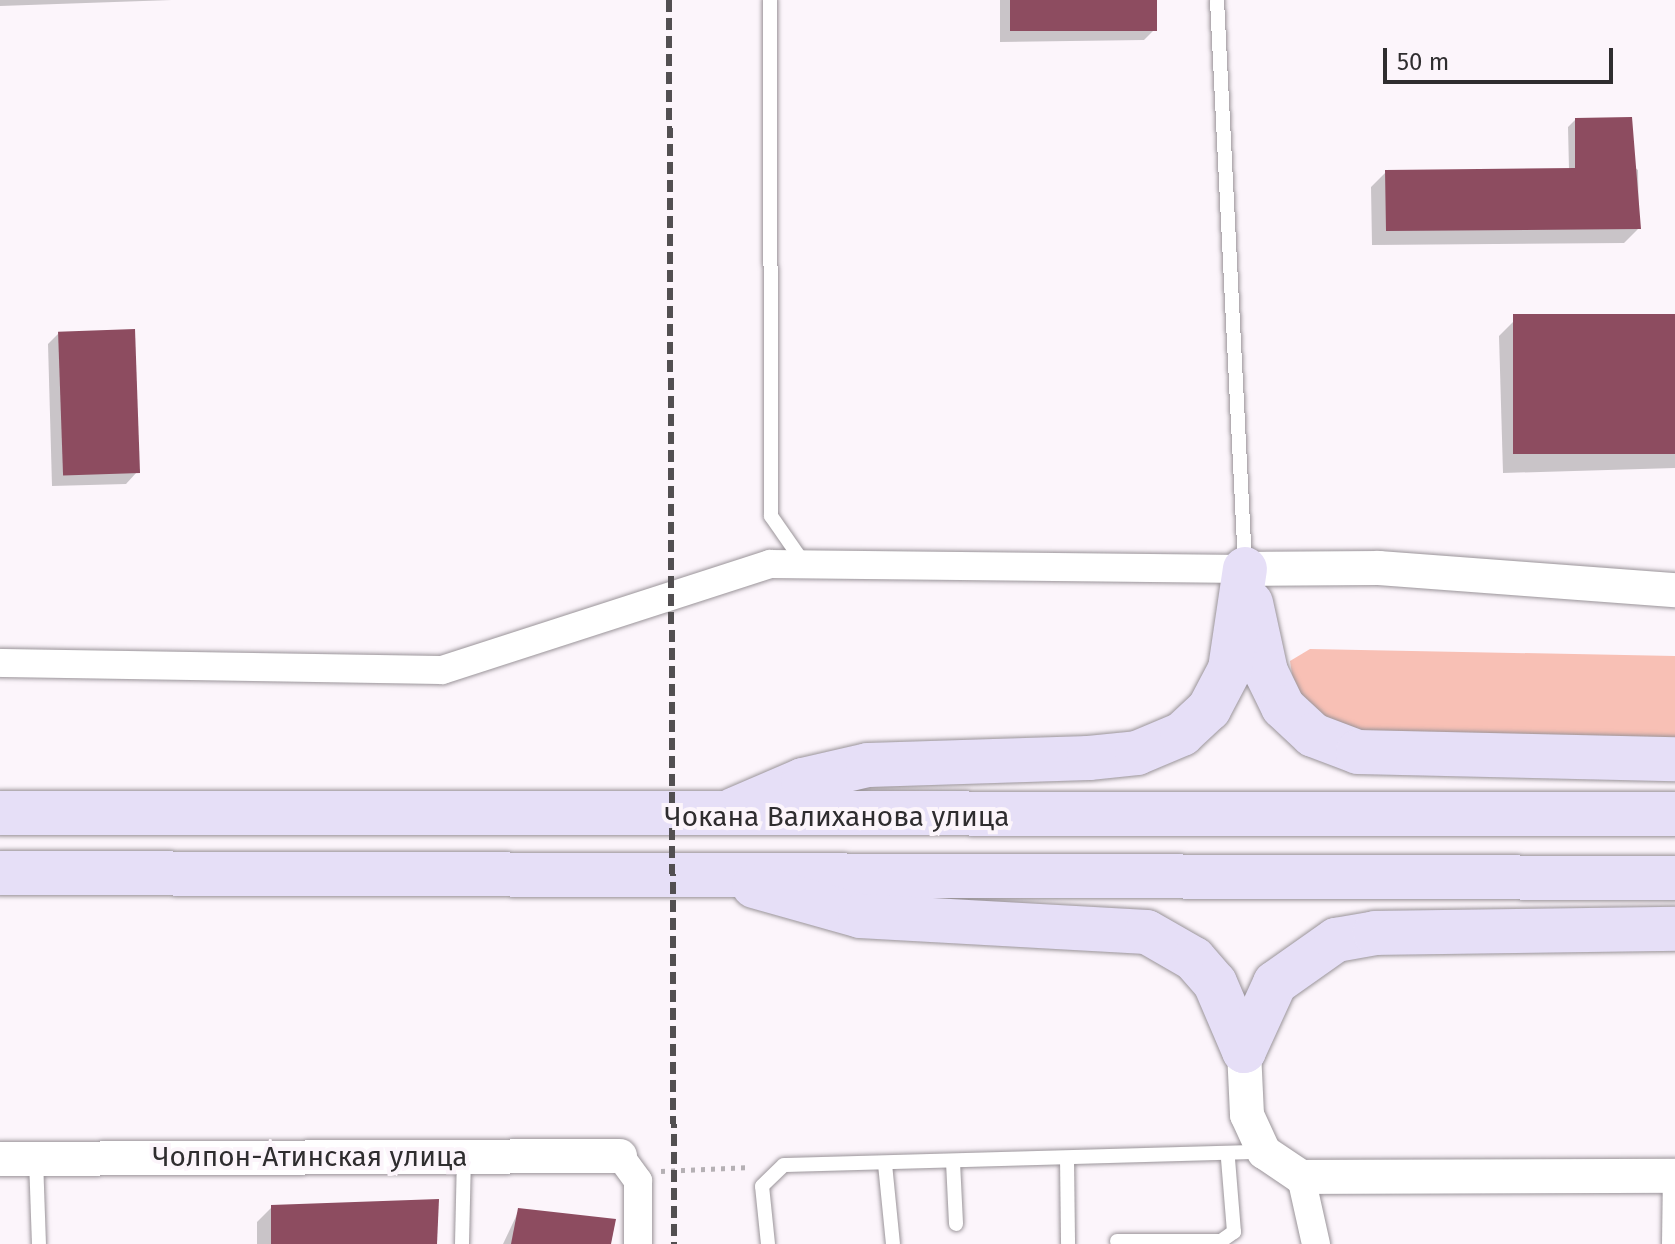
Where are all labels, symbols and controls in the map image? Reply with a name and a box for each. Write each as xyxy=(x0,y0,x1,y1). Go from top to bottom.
scale bar xyxy=(1387,32,1617,82)
text: 50 m xyxy=(1397,48,1449,76)
street label: Чокана Валиханова улица xyxy=(665,800,1009,834)
street label: Чолпон-Атинская улица xyxy=(152,1140,468,1174)

